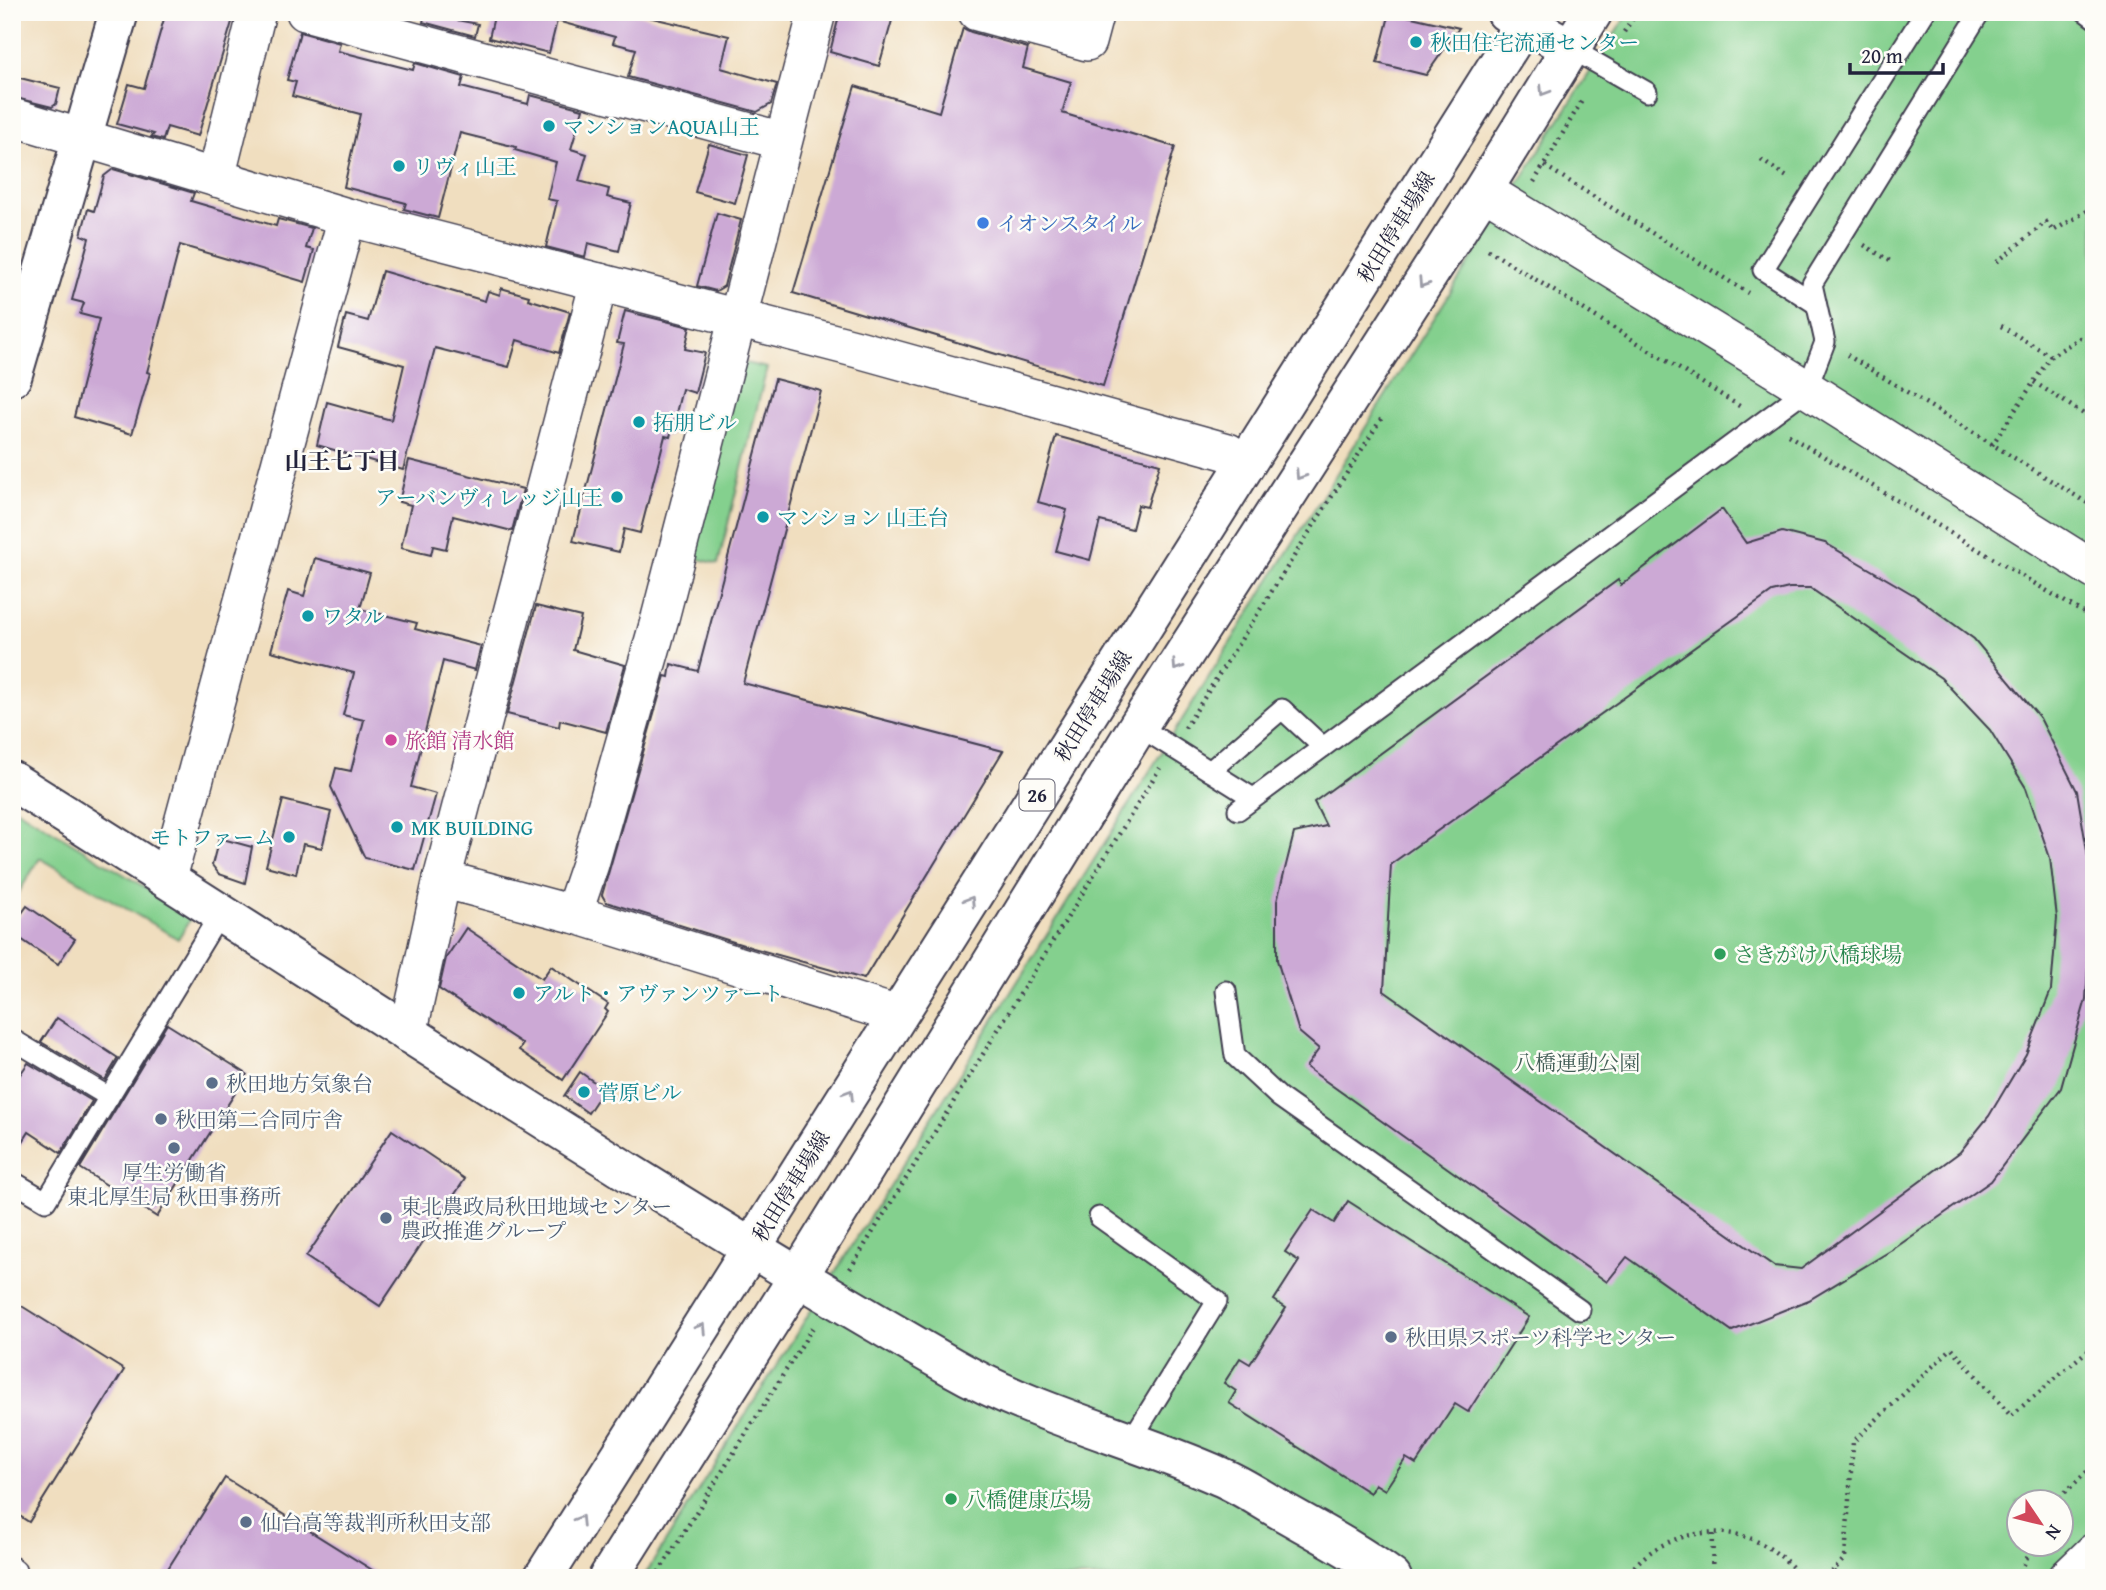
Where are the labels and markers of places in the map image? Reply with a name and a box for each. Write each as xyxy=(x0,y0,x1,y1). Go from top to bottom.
place label: 秋田住宅流通センター xyxy=(1430,27,1639,58)
marker: 秋田住宅流通センター xyxy=(1408,34,1424,50)
place label: マンションAQUA山王 xyxy=(563,111,760,142)
marker: マンションAQUA山王 xyxy=(541,118,557,134)
place label: リヴィ山王 xyxy=(413,151,517,182)
marker: リヴィ山王 xyxy=(391,158,407,174)
place label: イオンスタイル xyxy=(997,208,1142,239)
marker: イオンスタイル xyxy=(975,215,991,231)
place label: 拓朋ビル xyxy=(653,407,737,438)
marker: 拓朋ビル xyxy=(631,414,647,430)
place label: アーバンヴィレッジ山王 xyxy=(375,482,603,513)
marker: アーバンヴィレッジ山王 xyxy=(609,489,625,505)
place label: マンション 山王台 xyxy=(777,502,949,533)
marker: マンション 山王台 xyxy=(755,509,771,525)
place label: ワタル xyxy=(322,601,385,632)
marker: ワタル xyxy=(300,608,316,624)
place label: 旅館 清水館 xyxy=(405,725,515,756)
marker: 旅館 清水館 xyxy=(383,732,399,748)
place label: MK BUILDING xyxy=(411,812,533,843)
marker: MK BUILDING xyxy=(389,819,405,835)
place label: モトファーム xyxy=(150,822,275,853)
marker: モトファーム xyxy=(281,829,297,845)
place label: さきがけ八橋球場 xyxy=(1734,939,1902,970)
marker: さきがけ八橋球場 xyxy=(1712,946,1728,962)
place label: アルト・アヴァンツァート xyxy=(533,978,784,1009)
marker: アルト・アヴァンツァート xyxy=(511,985,527,1001)
place label: 秋田地方気象台 xyxy=(226,1068,373,1099)
marker: 秋田地方気象台 xyxy=(204,1075,220,1091)
place label: 菅原ビル xyxy=(598,1077,682,1108)
marker: 菅原ビル xyxy=(576,1084,592,1100)
place label: 秋田第二合同庁舎 xyxy=(175,1104,343,1135)
marker: 秋田第二合同庁舎 xyxy=(153,1111,169,1127)
marker: 厚生労働省 東北厚生局 秋田事務所 xyxy=(166,1140,182,1156)
place label: 厚生労働省 東北厚生局 秋田事務所 xyxy=(67,1157,281,1212)
place label: 東北農政局秋田地域センター 農政推進グループ xyxy=(400,1191,672,1246)
marker: 東北農政局秋田地域センター 農政推進グループ xyxy=(378,1210,394,1226)
place label: 秋田県スポーツ科学センター xyxy=(1405,1322,1676,1353)
marker: 秋田県スポーツ科学センター xyxy=(1383,1329,1399,1345)
place label: 八橋健康広場 xyxy=(965,1484,1091,1515)
marker: 八橋健康広場 xyxy=(943,1491,959,1507)
place label: 仙台高等裁判所秋田支部 xyxy=(260,1507,491,1538)
marker: 仙台高等裁判所秋田支部 xyxy=(238,1514,254,1530)

